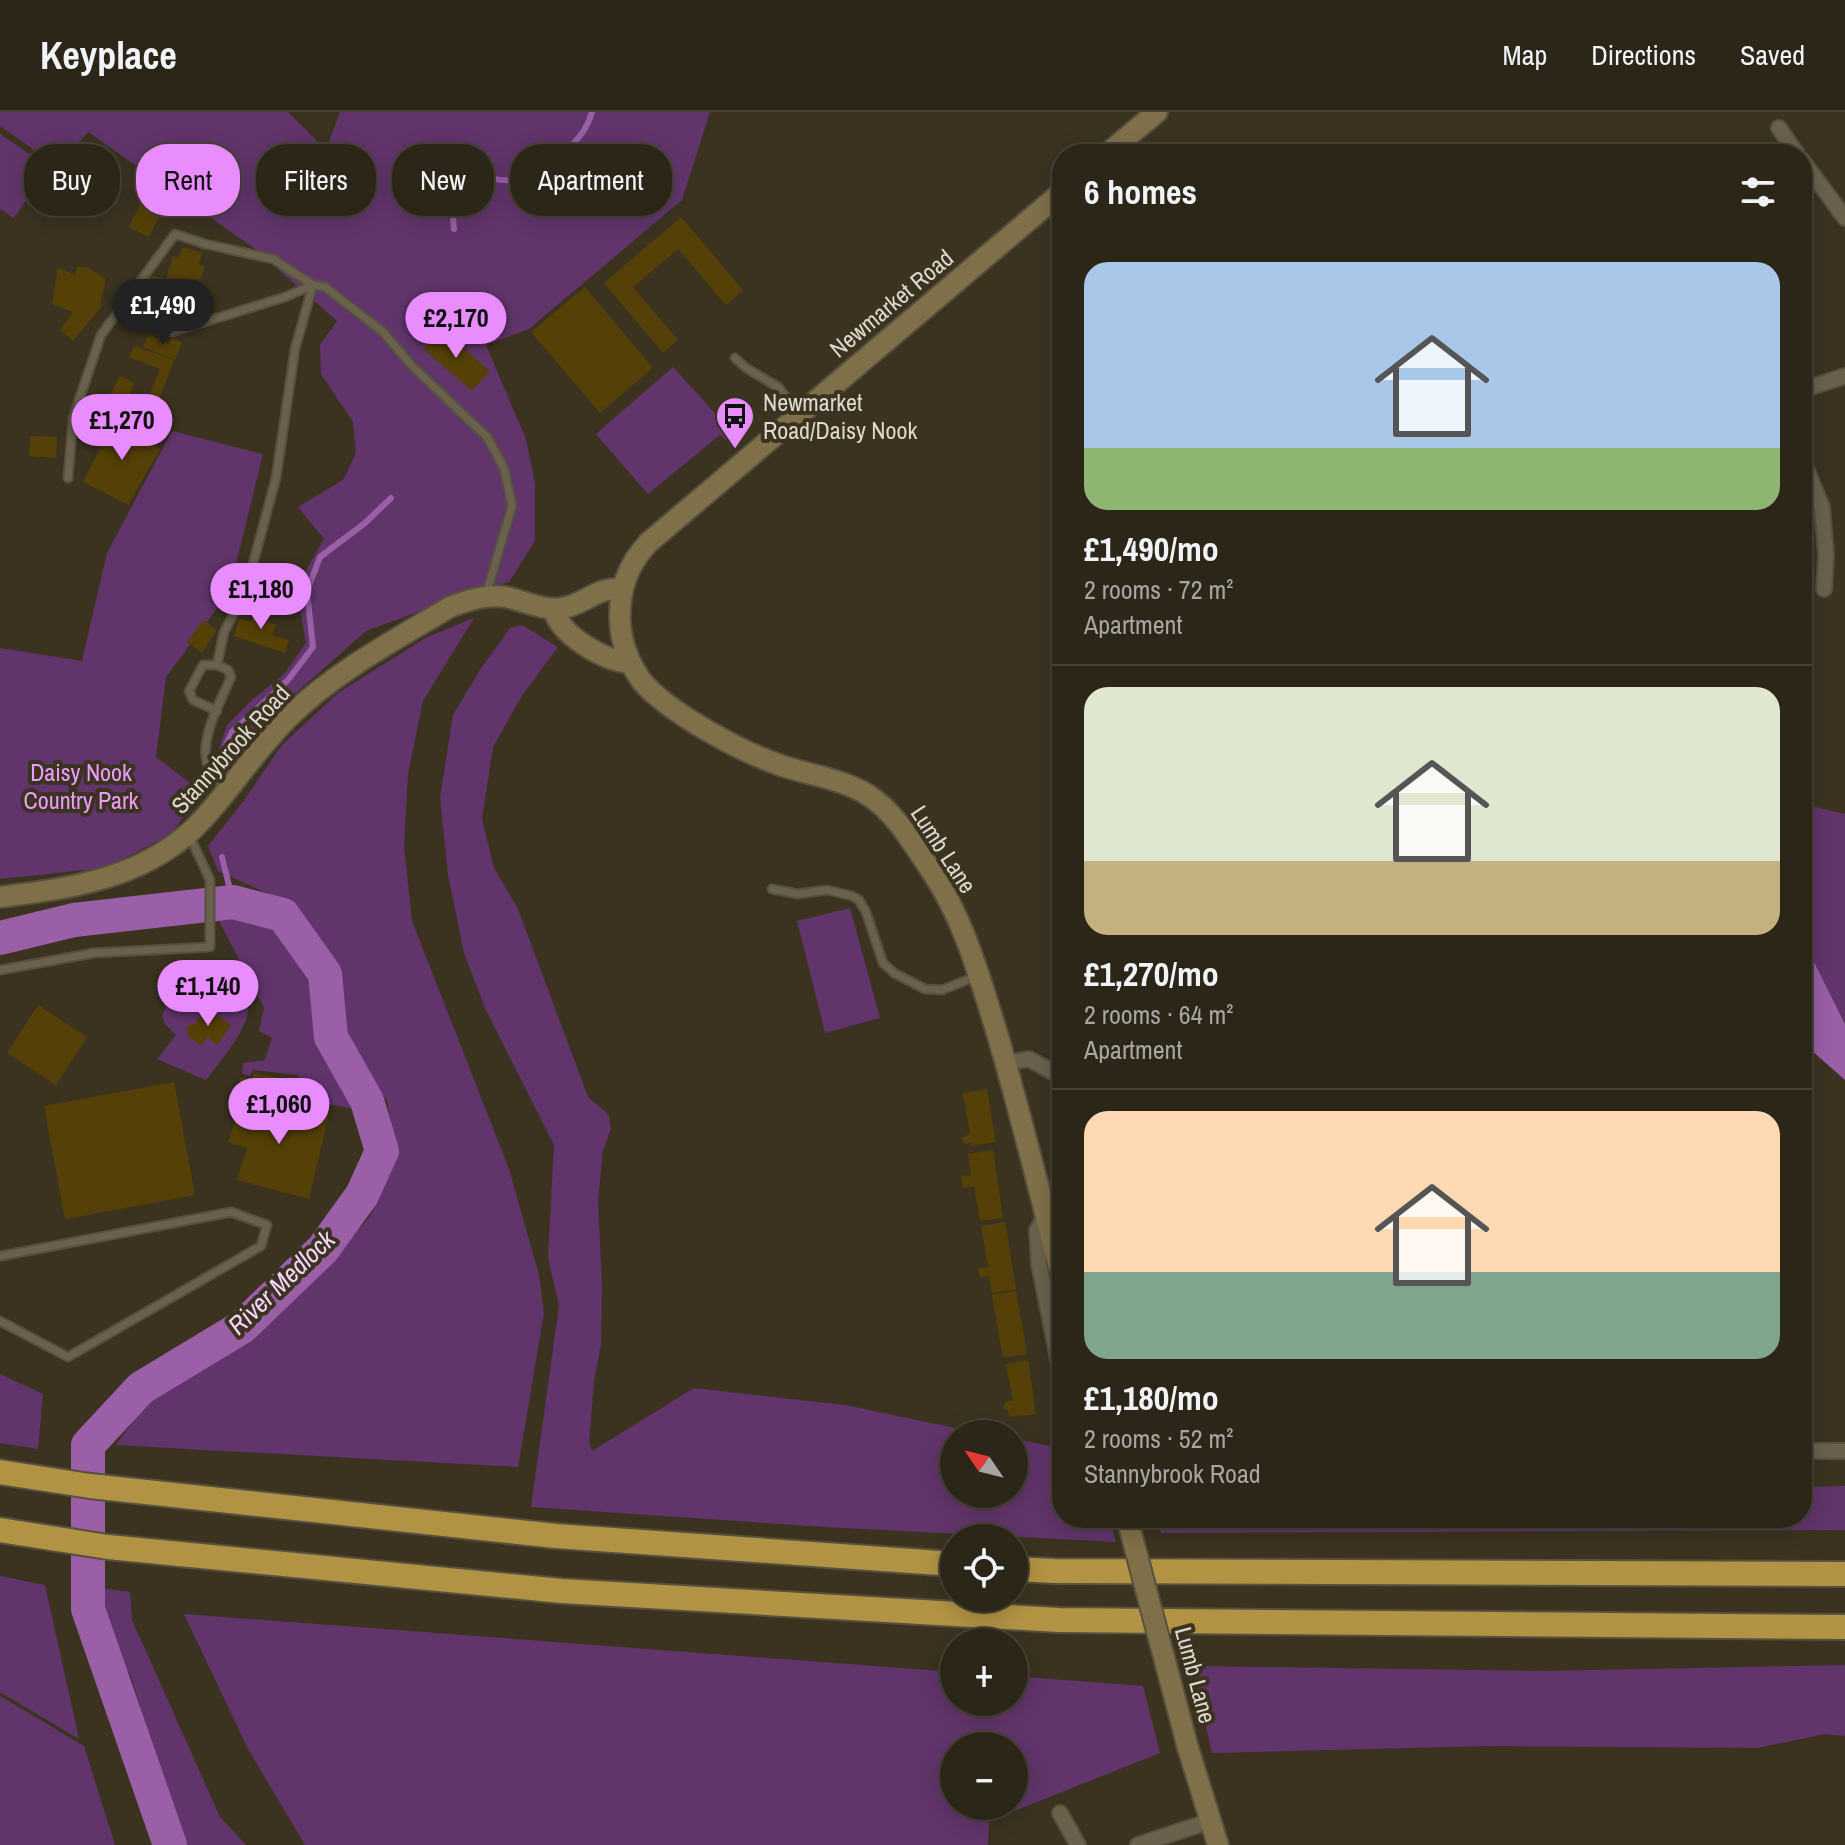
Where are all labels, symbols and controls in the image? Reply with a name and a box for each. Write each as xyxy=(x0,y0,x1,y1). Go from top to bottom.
text: Keyplace xyxy=(40,30,177,81)
text: Map xyxy=(1503,36,1547,74)
text: Directions xyxy=(1591,36,1696,74)
text: Saved xyxy=(1740,36,1805,74)
chip: Buy xyxy=(24,144,120,216)
chip: Rent xyxy=(136,144,240,216)
chip: Filters xyxy=(256,144,376,216)
chip: New xyxy=(392,144,494,216)
chip: Apartment xyxy=(510,144,672,216)
text: 6 homes xyxy=(1084,169,1197,215)
icon: filters xyxy=(1736,170,1780,214)
street label: Newmarket Road xyxy=(822,242,960,364)
pin: £1,490 xyxy=(98,279,228,347)
text: £1,490 xyxy=(130,287,196,322)
pin: £2,170 xyxy=(391,292,521,360)
text: £2,170 xyxy=(423,300,489,335)
icon: home xyxy=(1360,314,1504,458)
place label: Newmarket Road/Daisy Nook xyxy=(763,386,917,446)
pin: £1,270 xyxy=(57,394,187,462)
bus stop icon: Newmarket Road/Daisy Nook xyxy=(714,395,756,450)
text: £1,270 xyxy=(89,402,155,437)
text: £1,490/mo xyxy=(1084,526,1219,572)
pin: £1,180 xyxy=(196,563,326,631)
text: £1,180 xyxy=(228,571,294,606)
text: 2 rooms · 72 m² xyxy=(1084,572,1233,607)
text: Apartment xyxy=(1084,607,1182,642)
street label: Stannybrook Road xyxy=(164,678,296,820)
icon: home xyxy=(1360,739,1504,883)
park label: Daisy Nook Country Park xyxy=(24,756,139,816)
street label: Lumb Lane xyxy=(904,799,984,899)
text: £1,270/mo xyxy=(1084,951,1219,997)
pin: £1,140 xyxy=(143,960,273,1028)
text: £1,140 xyxy=(175,968,241,1003)
text: 2 rooms · 64 m² xyxy=(1084,997,1233,1032)
text: Apartment xyxy=(1084,1032,1182,1067)
pin: £1,060 xyxy=(214,1078,344,1146)
text: £1,060 xyxy=(246,1086,312,1121)
icon: home xyxy=(1360,1163,1504,1307)
water label: River Medlock xyxy=(220,1221,343,1342)
text: £1,180/mo xyxy=(1084,1375,1219,1421)
north arrow xyxy=(940,1420,1028,1508)
map controls xyxy=(940,1420,1028,1820)
text: 2 rooms · 52 m² xyxy=(1084,1421,1233,1456)
text: Stannybrook Road xyxy=(1084,1456,1261,1491)
button: locate xyxy=(940,1524,1028,1612)
street label: Lumb Lane xyxy=(1168,1623,1224,1727)
button: + xyxy=(940,1628,1028,1716)
button: − xyxy=(940,1732,1028,1820)

